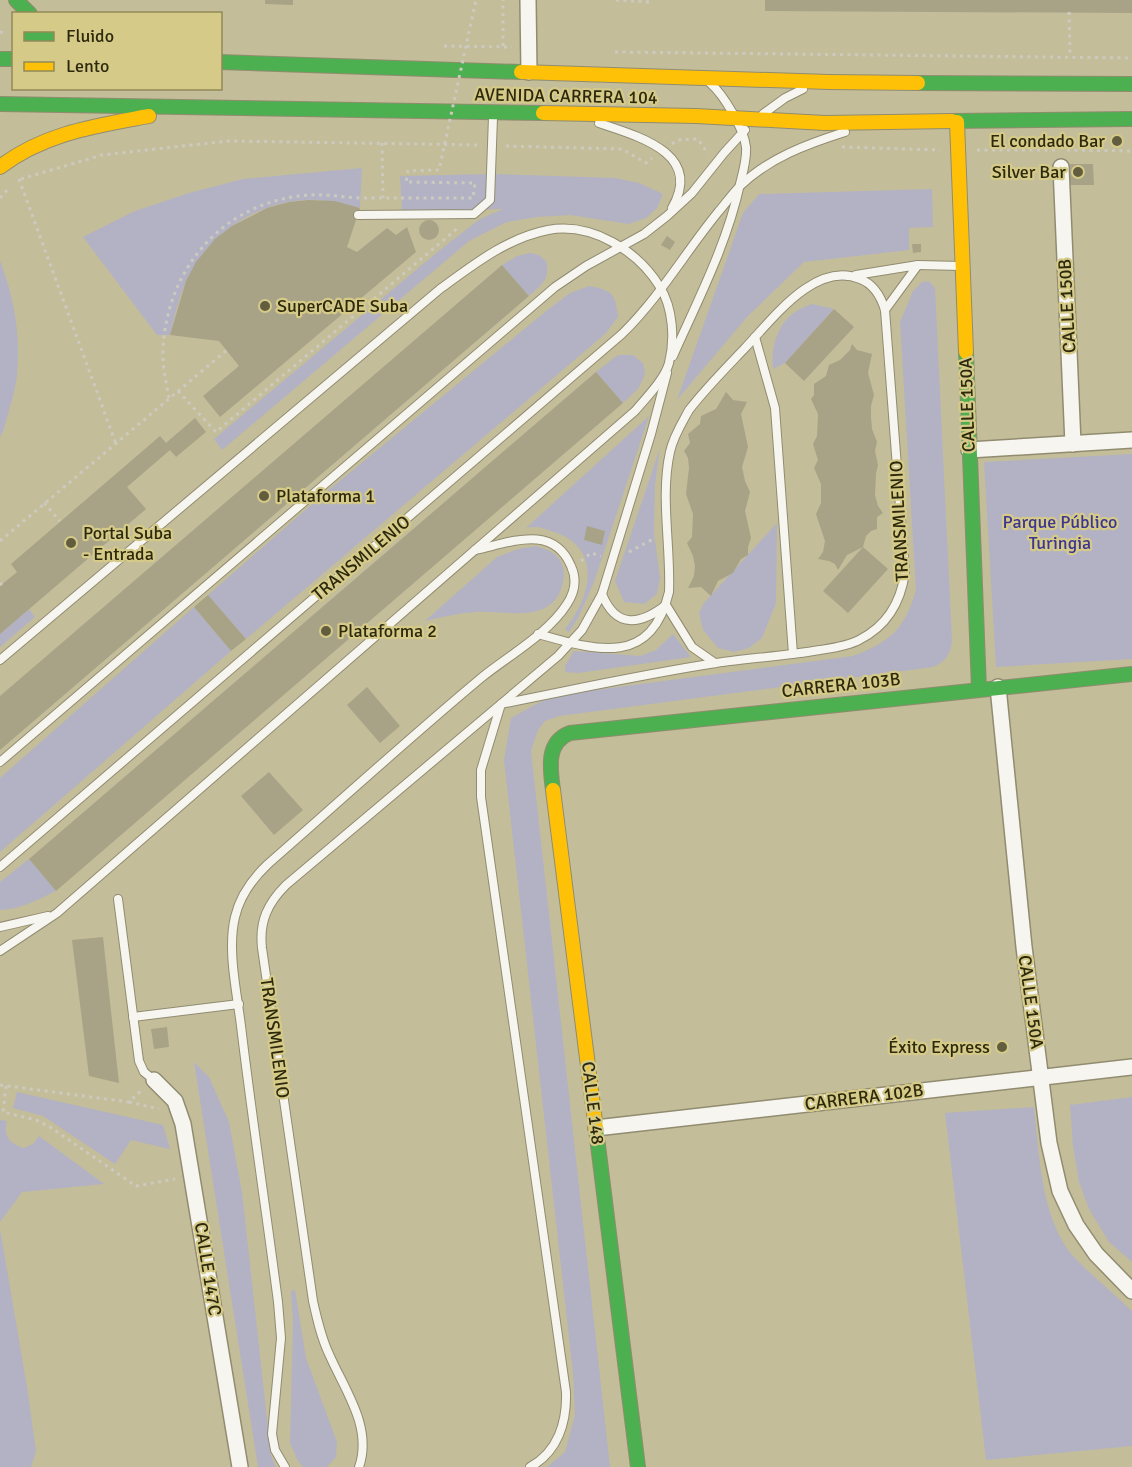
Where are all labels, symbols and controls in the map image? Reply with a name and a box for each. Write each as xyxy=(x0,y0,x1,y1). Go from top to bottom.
legend xyxy=(12,12,222,90)
text: Fluido xyxy=(66,25,114,47)
text: Lento xyxy=(66,55,109,77)
street label: AVENIDA CARRERA 104 xyxy=(474,83,658,109)
place label: El condado Bar xyxy=(990,130,1105,152)
marker: El condado Bar xyxy=(1110,134,1124,148)
place label: Silver Bar xyxy=(992,161,1066,183)
marker: Silver Bar xyxy=(1071,165,1085,179)
street label: CALLE 150B xyxy=(1054,258,1080,354)
place label: SuperCADE Suba xyxy=(277,295,408,317)
marker: SuperCADE Suba xyxy=(258,299,272,313)
street label: CALLE 150A xyxy=(954,357,980,453)
street label: TRANSMILENIO xyxy=(885,460,913,582)
place label: Plataforma 1 xyxy=(276,485,375,507)
marker: Plataforma 1 xyxy=(257,489,271,503)
street label: TRANSMILENIO xyxy=(307,511,415,605)
park label: Parque Público Turingia xyxy=(1003,511,1117,554)
place label: Portal Suba - Entrada xyxy=(83,522,172,565)
marker: Portal Suba - Entrada xyxy=(64,536,78,550)
place label: Plataforma 2 xyxy=(338,620,437,642)
marker: Plataforma 2 xyxy=(319,624,333,638)
street label: CARRERA 103B xyxy=(780,668,902,702)
street label: CALLE 150A xyxy=(1014,954,1048,1050)
street label: TRANSMILENIO xyxy=(256,976,294,1100)
place label: Éxito Express xyxy=(888,1036,990,1058)
marker: Éxito Express xyxy=(995,1040,1009,1054)
street label: CALLE 148 xyxy=(577,1060,609,1146)
street label: CARRERA 102B xyxy=(803,1079,925,1115)
street label: CALLE 147C xyxy=(190,1221,226,1318)

